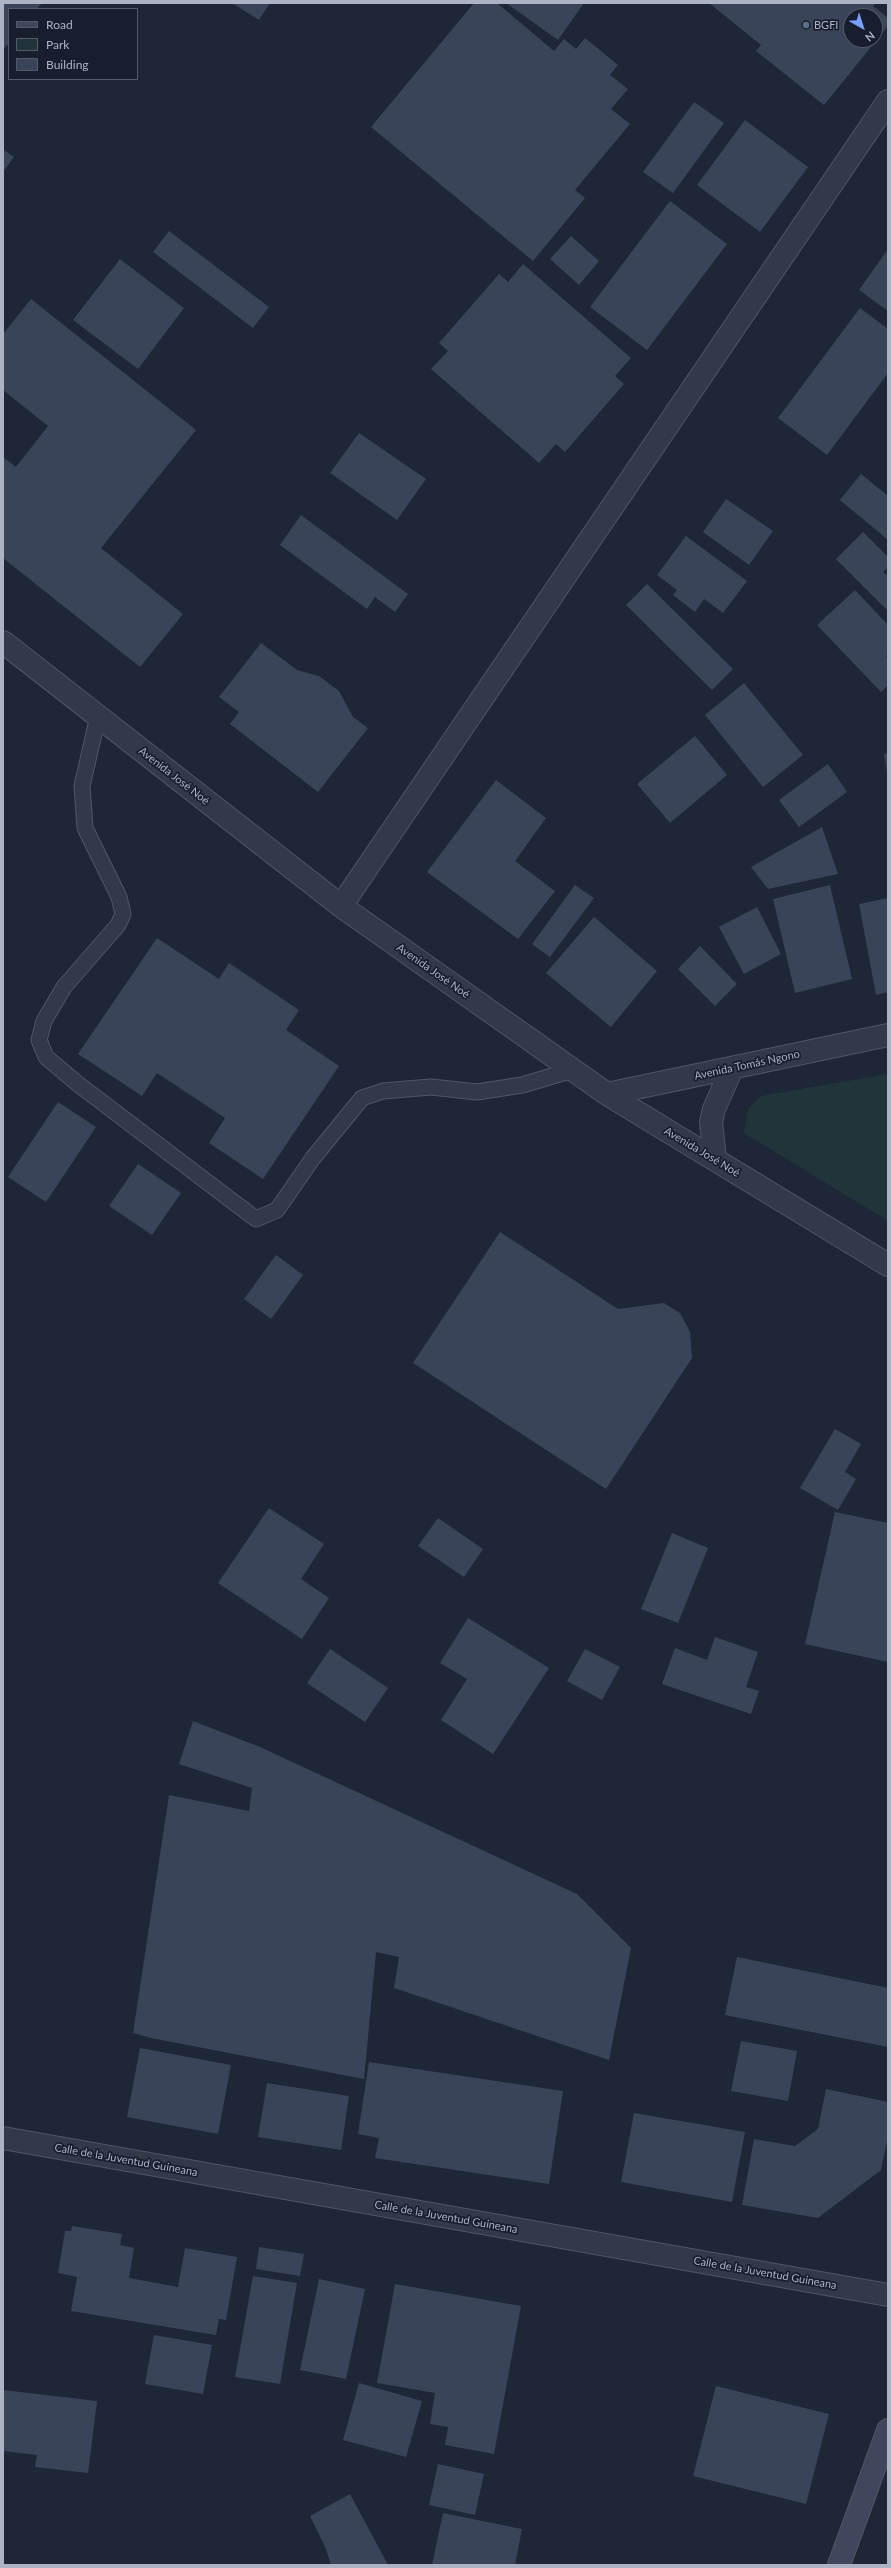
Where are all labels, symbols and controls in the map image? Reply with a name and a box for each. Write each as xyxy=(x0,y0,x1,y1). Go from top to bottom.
legend xyxy=(8,8,138,80)
north arrow xyxy=(843,8,883,48)
text: Road xyxy=(46,17,73,32)
place label: BGFI xyxy=(814,18,838,32)
marker: BGFI xyxy=(801,20,811,30)
text: N xyxy=(863,29,878,45)
text: Park xyxy=(46,37,69,52)
text: Building xyxy=(46,57,89,72)
street label: Avenida José Noé xyxy=(136,744,212,808)
street label: Avenida José Noé xyxy=(394,941,472,1001)
street label: Avenida Tomás Ngono xyxy=(693,1047,801,1083)
street label: Avenida José Noé xyxy=(662,1124,742,1180)
street label: Calle de la Juventud Guineana xyxy=(53,2141,199,2179)
street label: Calle de la Juventud Guineana xyxy=(373,2198,519,2236)
street label: Calle de la Juventud Guineana xyxy=(692,2254,838,2292)

